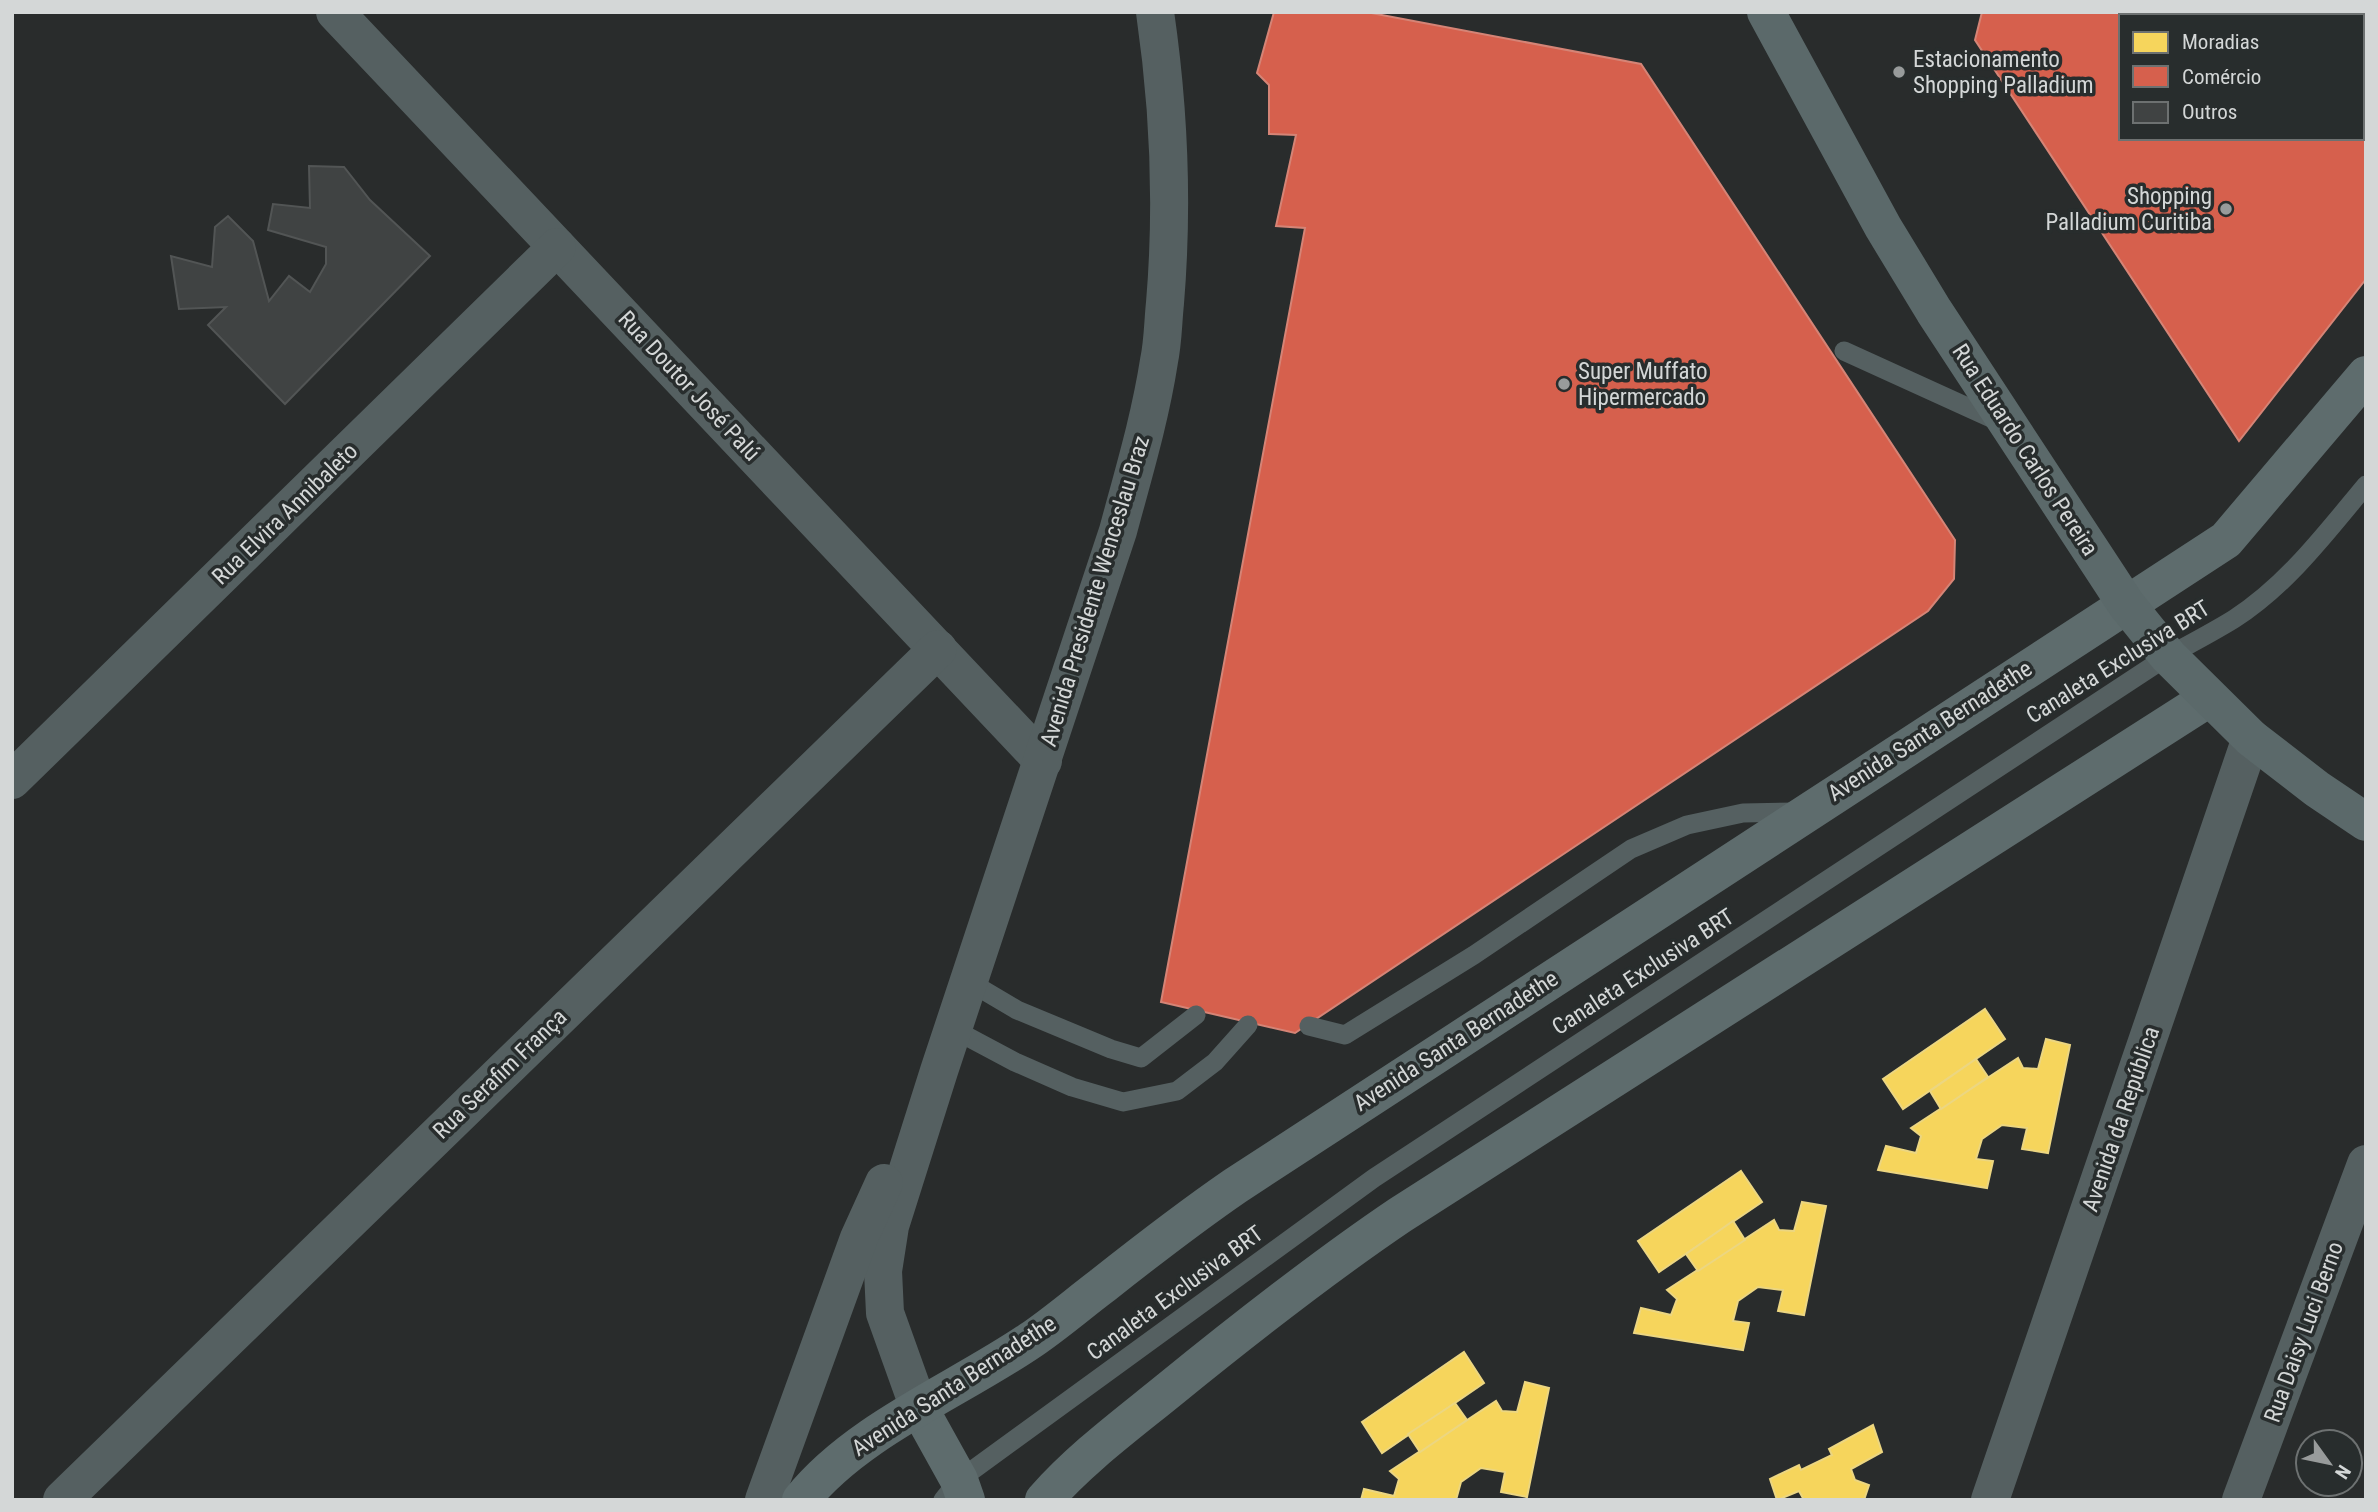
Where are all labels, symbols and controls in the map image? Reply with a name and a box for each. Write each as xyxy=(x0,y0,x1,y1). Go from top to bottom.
legend xyxy=(2119,14,2364,140)
text: Moradias xyxy=(2182,30,2259,54)
place label: Estacionamento Shopping Palladium xyxy=(1913,46,2094,99)
marker: Estacionamento Shopping Palladium xyxy=(1891,64,1907,80)
text: Comércio xyxy=(2182,65,2261,89)
text: Outros xyxy=(2182,100,2237,124)
place label: Shopping Palladium Curitiba xyxy=(2045,183,2212,236)
marker: Shopping Palladium Curitiba xyxy=(2218,201,2234,217)
street label: Rua Doutor José Palú xyxy=(613,305,765,467)
street label: Rua Eduardo Carlos Pereira xyxy=(1946,339,2104,561)
place label: Super Muffato Hipermercado xyxy=(1578,358,1708,411)
marker: Super Muffato Hipermercado xyxy=(1556,376,1572,392)
street label: Avenida Presidente Wenceslau Braz xyxy=(1035,432,1155,750)
street label: Rua Elvira Annibaleto xyxy=(207,438,363,590)
street label: Canaleta Exclusiva BRT xyxy=(2021,595,2215,729)
street label: Avenida Santa Bernadethe xyxy=(1823,655,2037,807)
street label: Canaleta Exclusiva BRT xyxy=(1547,903,1739,1041)
street label: Avenida Santa Bernadethe xyxy=(1349,965,1563,1117)
street label: Rua Serafim França xyxy=(428,1004,572,1144)
street label: Avenida da República xyxy=(2077,1023,2165,1215)
street label: Canaleta Exclusiva BRT xyxy=(1082,1220,1268,1366)
street label: Rua Daisy Luci Berno xyxy=(2259,1238,2349,1426)
street label: Avenida Santa Bernadethe xyxy=(847,1310,1061,1462)
north arrow xyxy=(2294,1428,2364,1498)
text: N xyxy=(2330,1461,2356,1483)

